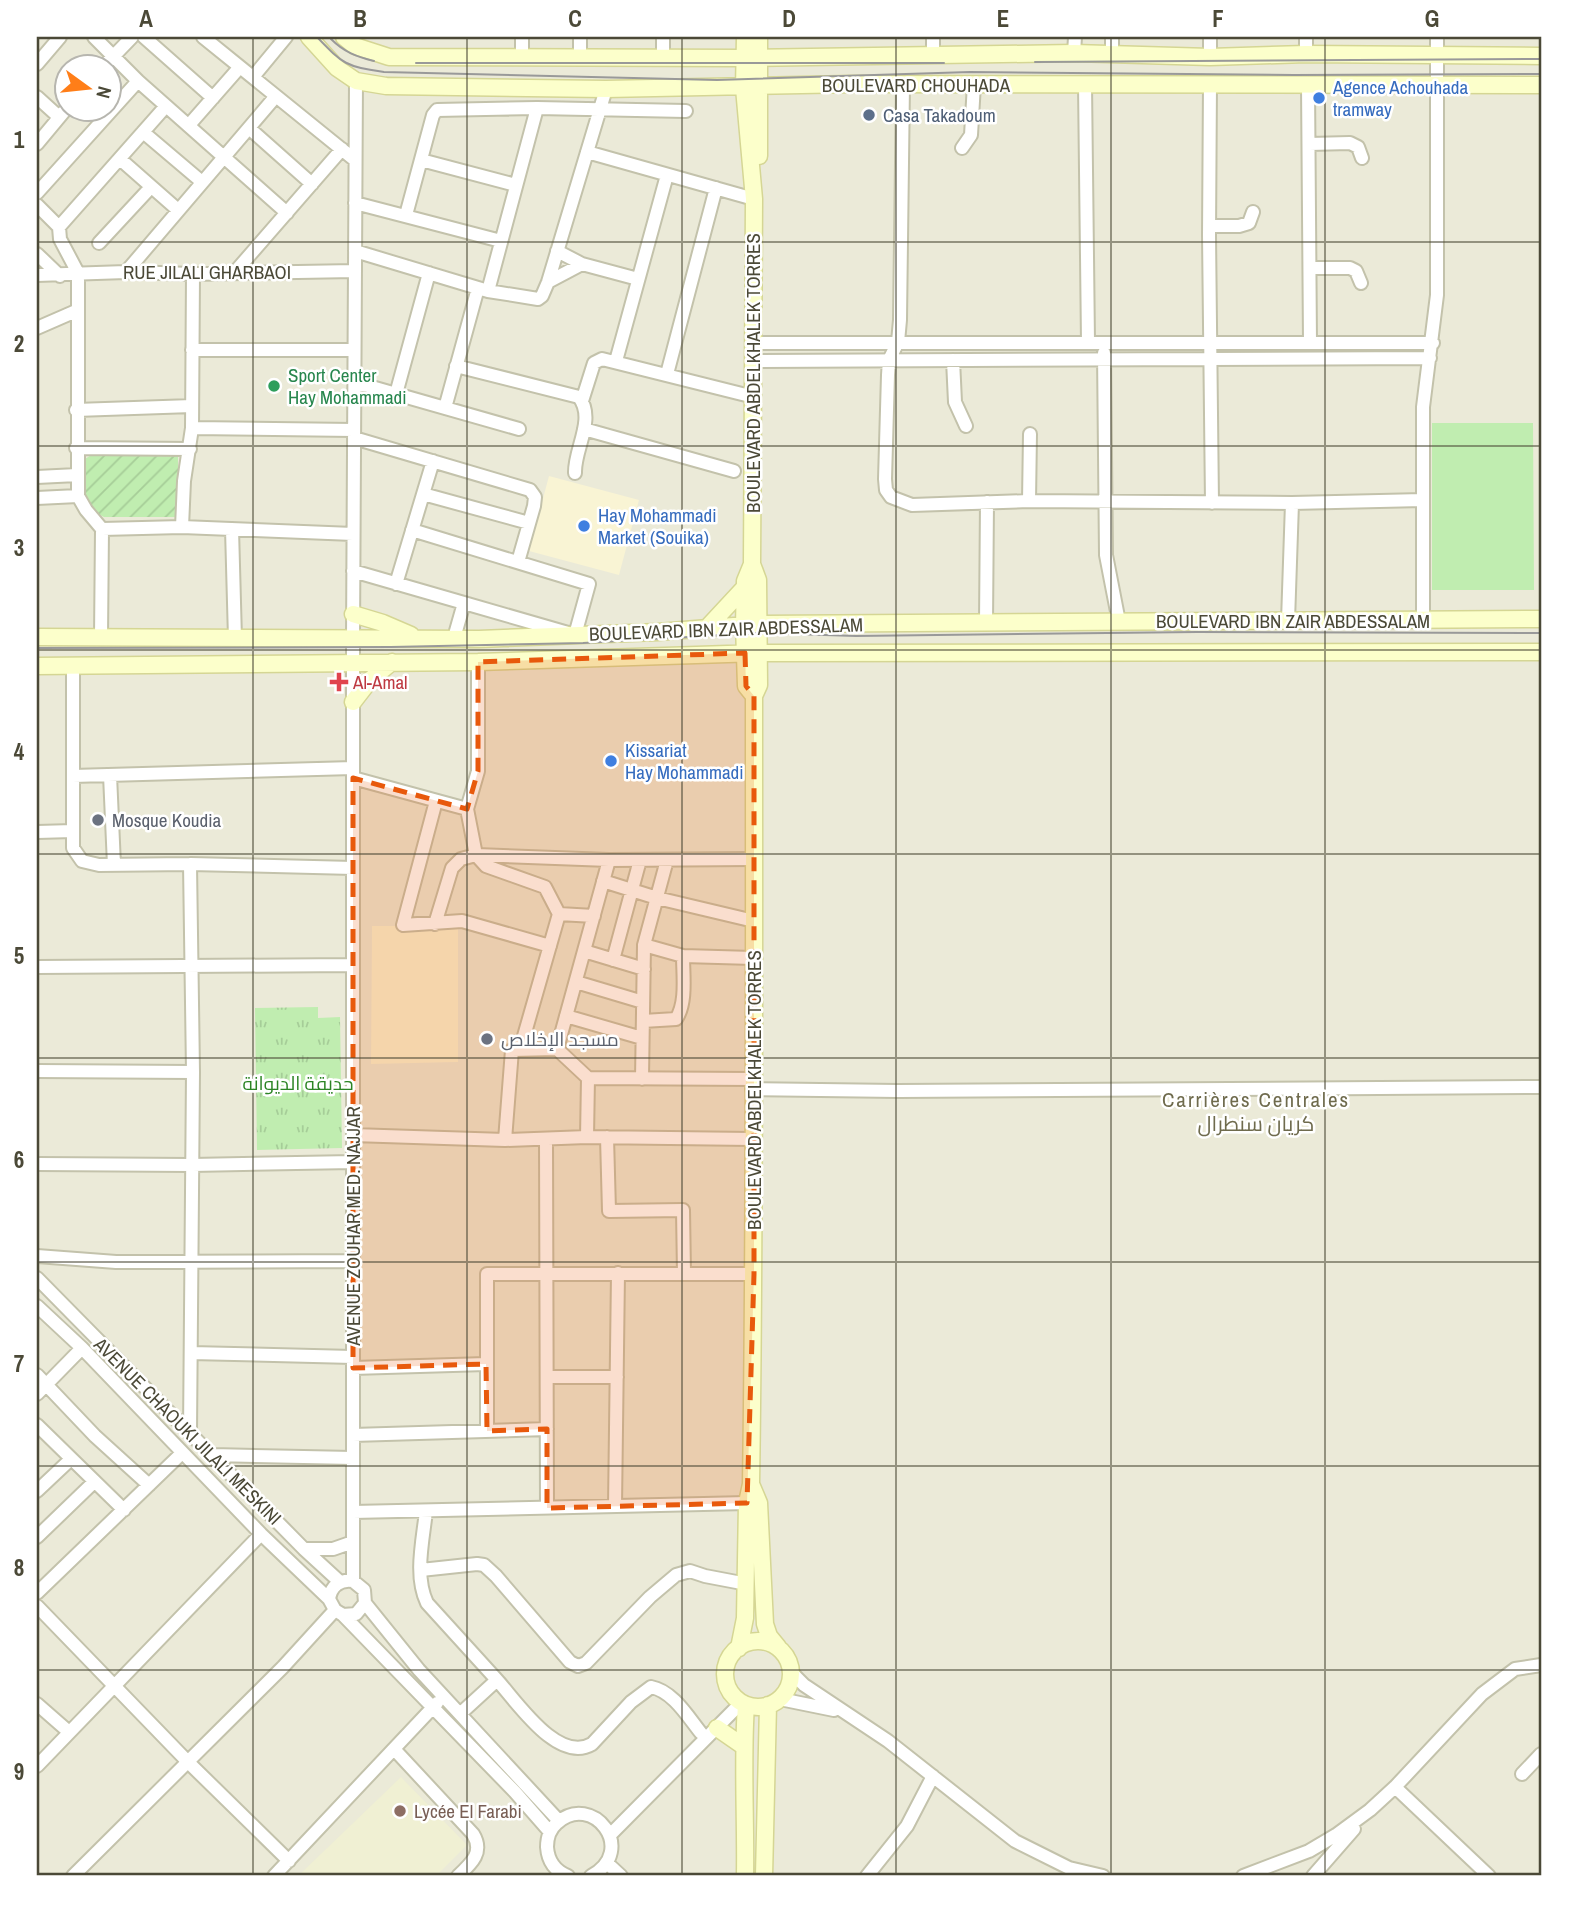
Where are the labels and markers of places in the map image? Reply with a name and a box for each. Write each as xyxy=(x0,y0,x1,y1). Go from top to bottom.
place label: Agence Achouhada tramway xyxy=(1332,74,1468,122)
marker: Agence Achouhada tramway xyxy=(1311,90,1327,106)
place label: Casa Takadoum xyxy=(883,102,996,128)
marker: Casa Takadoum xyxy=(861,107,877,123)
place label: Sport Center Hay Mohammadi xyxy=(288,362,407,410)
marker: Sport Center Hay Mohammadi xyxy=(266,378,282,394)
place label: Hay Mohammadi Market (Souika) xyxy=(598,502,717,550)
marker: Hay Mohammadi Market (Souika) xyxy=(576,518,592,534)
place label: Al-Amal xyxy=(352,669,408,695)
marker: Al-Amal xyxy=(331,674,347,690)
place label: Kissariat Hay Mohammadi xyxy=(625,737,744,785)
marker: Kissariat Hay Mohammadi xyxy=(603,753,619,769)
place label: Mosque Koudia xyxy=(112,807,221,833)
marker: Mosque Koudia xyxy=(90,812,106,828)
place label: مسجد الإخلاص xyxy=(501,1026,619,1052)
marker: مسجد الإخلاص xyxy=(479,1031,495,1047)
place label: Lycée El Farabi xyxy=(414,1798,522,1824)
marker: Lycée El Farabi xyxy=(392,1803,408,1819)

